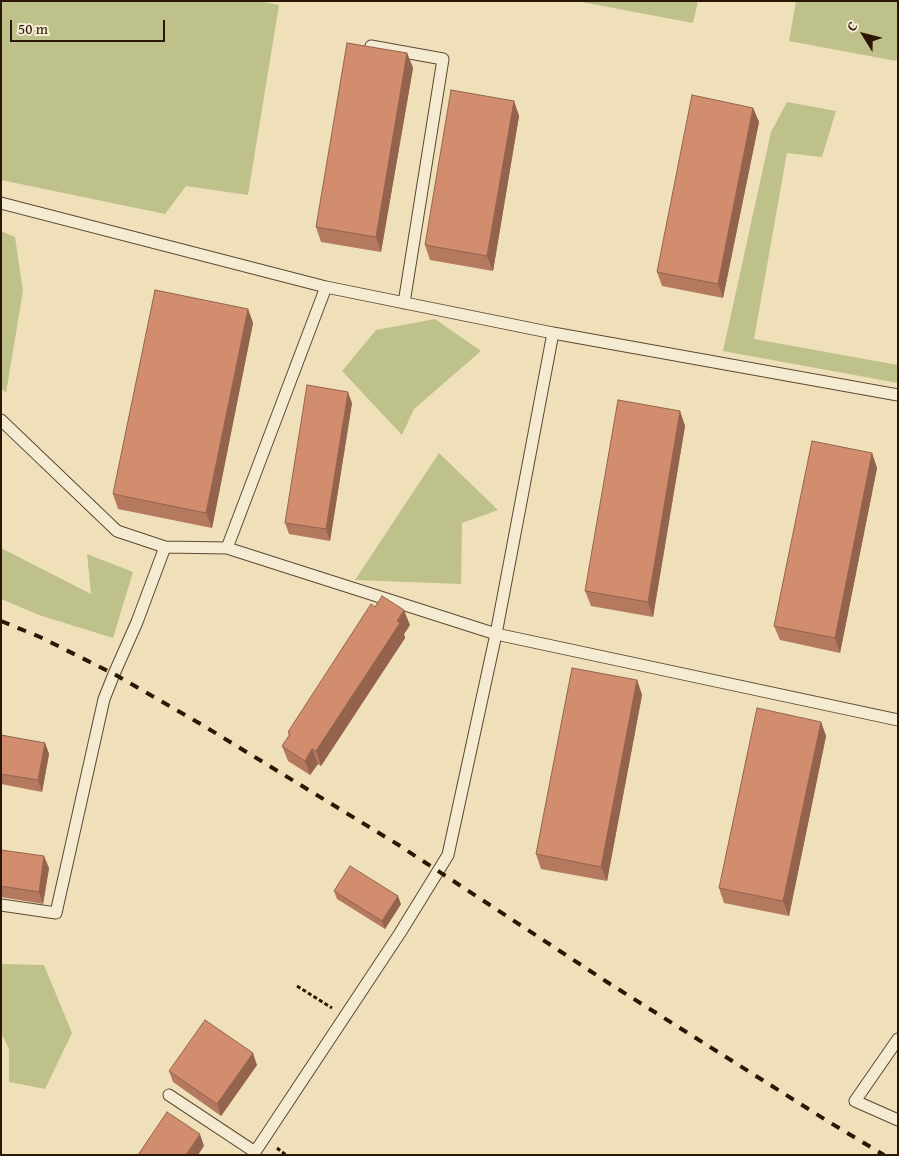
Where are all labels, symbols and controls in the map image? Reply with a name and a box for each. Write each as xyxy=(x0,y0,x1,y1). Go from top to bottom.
scale bar xyxy=(12,10,168,42)
north arrow xyxy=(839,10,889,60)
text: С xyxy=(841,17,862,35)
text: 50 m xyxy=(18,18,48,39)

